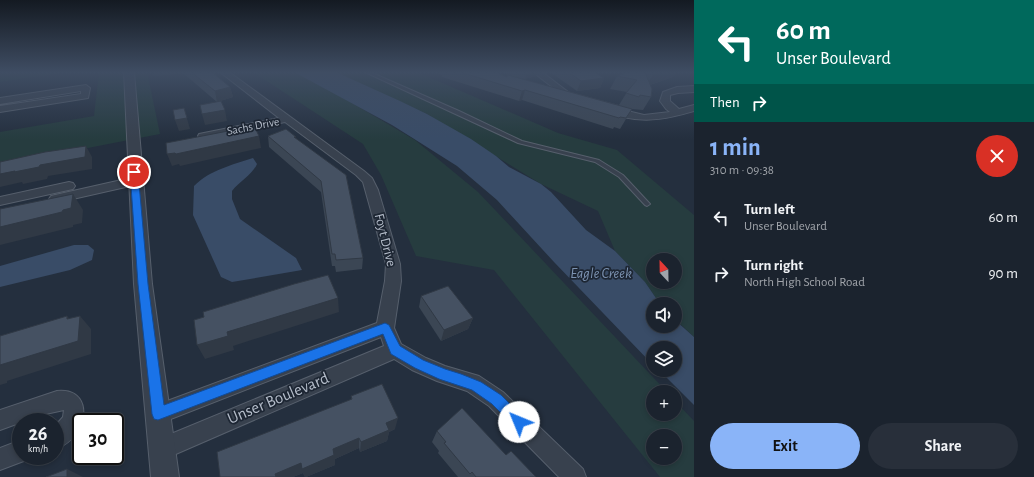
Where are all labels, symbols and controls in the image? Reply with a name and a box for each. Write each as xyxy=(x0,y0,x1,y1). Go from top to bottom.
icon: left xyxy=(710,16,762,68)
text: 60 m xyxy=(776,17,831,45)
text: Unser Boulevard xyxy=(776,50,891,68)
icon: right xyxy=(748,92,770,114)
text: Then xyxy=(710,95,740,110)
street label: Sachs Drive xyxy=(226,115,280,137)
button: close xyxy=(976,135,1018,177)
text: 1 min xyxy=(710,136,761,160)
pin xyxy=(117,155,151,189)
icon: arrive xyxy=(123,161,145,183)
text: 310 m · 09:38 xyxy=(710,164,774,177)
text: Turn left xyxy=(744,202,795,217)
icon: left xyxy=(710,207,732,229)
text: 60 m xyxy=(989,210,1018,225)
street label: Foyt Drive xyxy=(372,212,398,268)
text: Unser Boulevard xyxy=(744,220,827,233)
north arrow xyxy=(646,253,682,289)
map controls xyxy=(646,253,682,465)
text: Turn right xyxy=(744,258,803,273)
icon: right xyxy=(710,263,732,285)
water label: Eagle Creek xyxy=(570,266,632,281)
text: 90 m xyxy=(989,266,1018,281)
text: North High School Road xyxy=(744,276,865,289)
button: sound xyxy=(646,297,682,333)
button: layers xyxy=(646,341,682,377)
street label: Unser Boulevard xyxy=(225,369,331,427)
button: + xyxy=(646,385,682,421)
position arrow xyxy=(498,401,540,443)
speed limit sign: 30 xyxy=(72,413,124,465)
button: Exit xyxy=(710,423,860,469)
button: Share xyxy=(868,423,1018,469)
text: 26 xyxy=(28,424,48,444)
button: − xyxy=(646,429,682,465)
text: km/h xyxy=(28,444,48,454)

